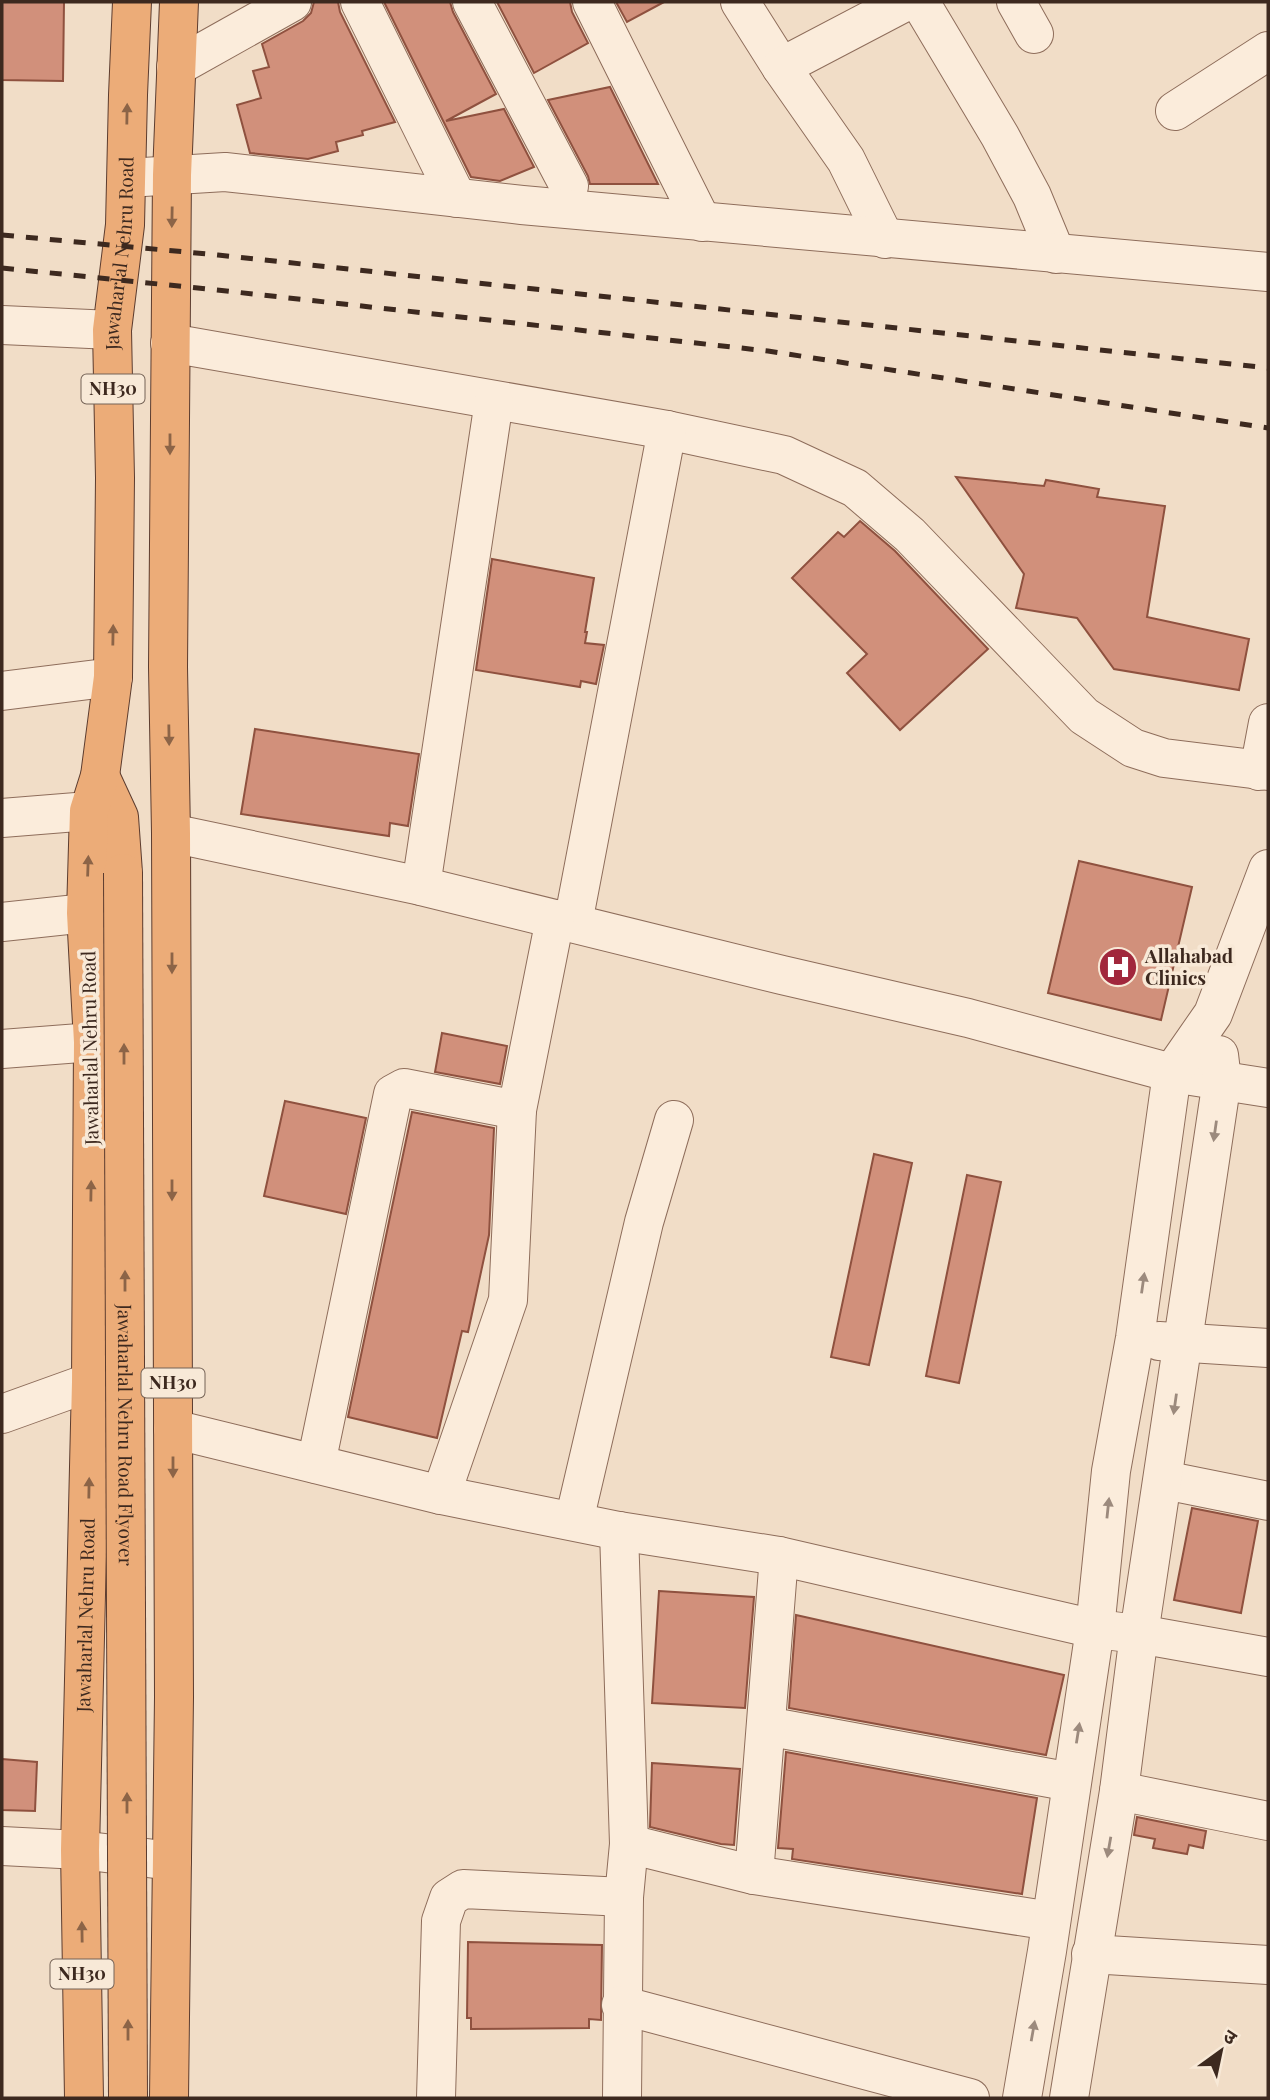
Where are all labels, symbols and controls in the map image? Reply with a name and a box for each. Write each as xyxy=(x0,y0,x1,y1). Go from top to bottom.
one-way arrow xyxy=(122,103,133,125)
street label: Jawaharlal Nehru Road xyxy=(97,156,139,351)
one-way arrow xyxy=(166,206,177,228)
road number: NH30 xyxy=(82,374,144,404)
one-way arrow xyxy=(164,434,176,456)
one-way arrow xyxy=(107,624,119,646)
one-way arrow xyxy=(164,725,175,747)
one-way arrow xyxy=(82,854,93,876)
place label: Allahabad Clinics xyxy=(1144,942,1234,990)
hospital icon: Allahabad Clinics xyxy=(1097,946,1139,988)
street label: Jawaharlal Nehru Road xyxy=(74,951,104,1146)
one-way arrow xyxy=(166,952,178,974)
one-way arrow xyxy=(118,1042,130,1064)
one-way arrow xyxy=(1209,1120,1220,1142)
one-way arrow xyxy=(85,1180,97,1202)
one-way arrow xyxy=(166,1180,178,1202)
one-way arrow xyxy=(119,1270,131,1292)
one-way arrow xyxy=(1137,1272,1148,1294)
street label: Jawaharlal Nehru Road Flyover xyxy=(113,1303,140,1567)
road number: NH30 xyxy=(142,1368,204,1398)
one-way arrow xyxy=(1169,1393,1180,1415)
one-way arrow xyxy=(167,1456,179,1478)
one-way arrow xyxy=(83,1476,94,1498)
one-way arrow xyxy=(1103,1497,1114,1519)
street label: Jawaharlal Nehru Road xyxy=(69,1518,100,1714)
one-way arrow xyxy=(1073,1722,1084,1744)
one-way arrow xyxy=(121,1791,133,1813)
one-way arrow xyxy=(1103,1836,1114,1858)
one-way arrow xyxy=(76,1921,87,1943)
road number: NH30 xyxy=(50,1960,114,1988)
north arrow xyxy=(1186,2016,1256,2086)
one-way arrow xyxy=(122,2019,134,2041)
one-way arrow xyxy=(1028,2020,1039,2042)
text: उ xyxy=(1219,2022,1243,2050)

